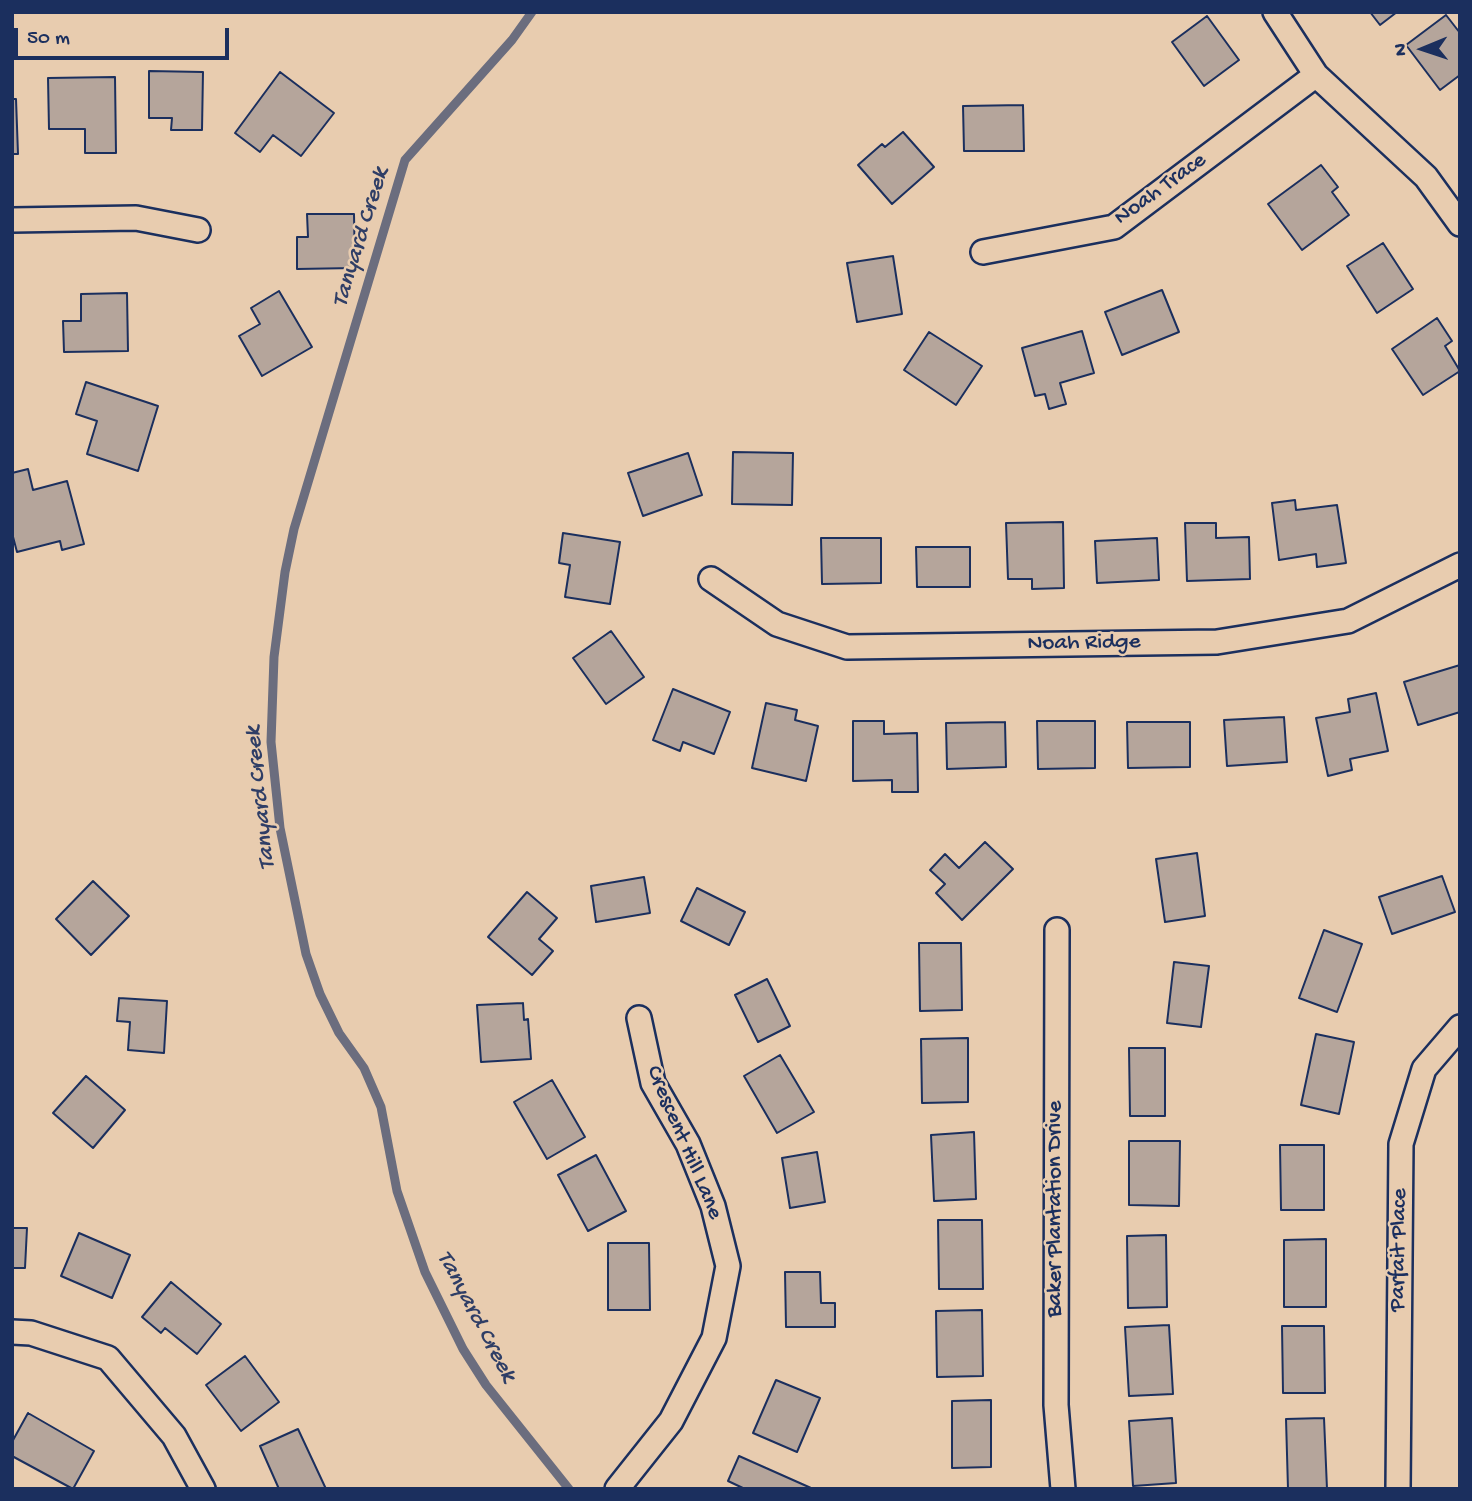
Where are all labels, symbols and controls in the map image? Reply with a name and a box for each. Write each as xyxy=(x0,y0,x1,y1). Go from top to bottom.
scale bar xyxy=(18,14,233,58)
north arrow xyxy=(1388,14,1458,84)
text: 50 m xyxy=(27,27,70,52)
text: N xyxy=(1390,43,1413,56)
street label: Noah Trace xyxy=(1110,147,1212,233)
water label: Tanyard Creek xyxy=(327,165,397,311)
street label: Noah Ridge xyxy=(1027,629,1141,659)
water label: Tanyard Creek xyxy=(240,725,284,871)
street label: Crescent Hill Lane xyxy=(638,1062,728,1224)
street label: Baker Plantation Drive xyxy=(1042,1101,1070,1317)
street label: Parfait Place xyxy=(1385,1188,1415,1312)
water label: Tanyard Creek xyxy=(428,1247,522,1387)

